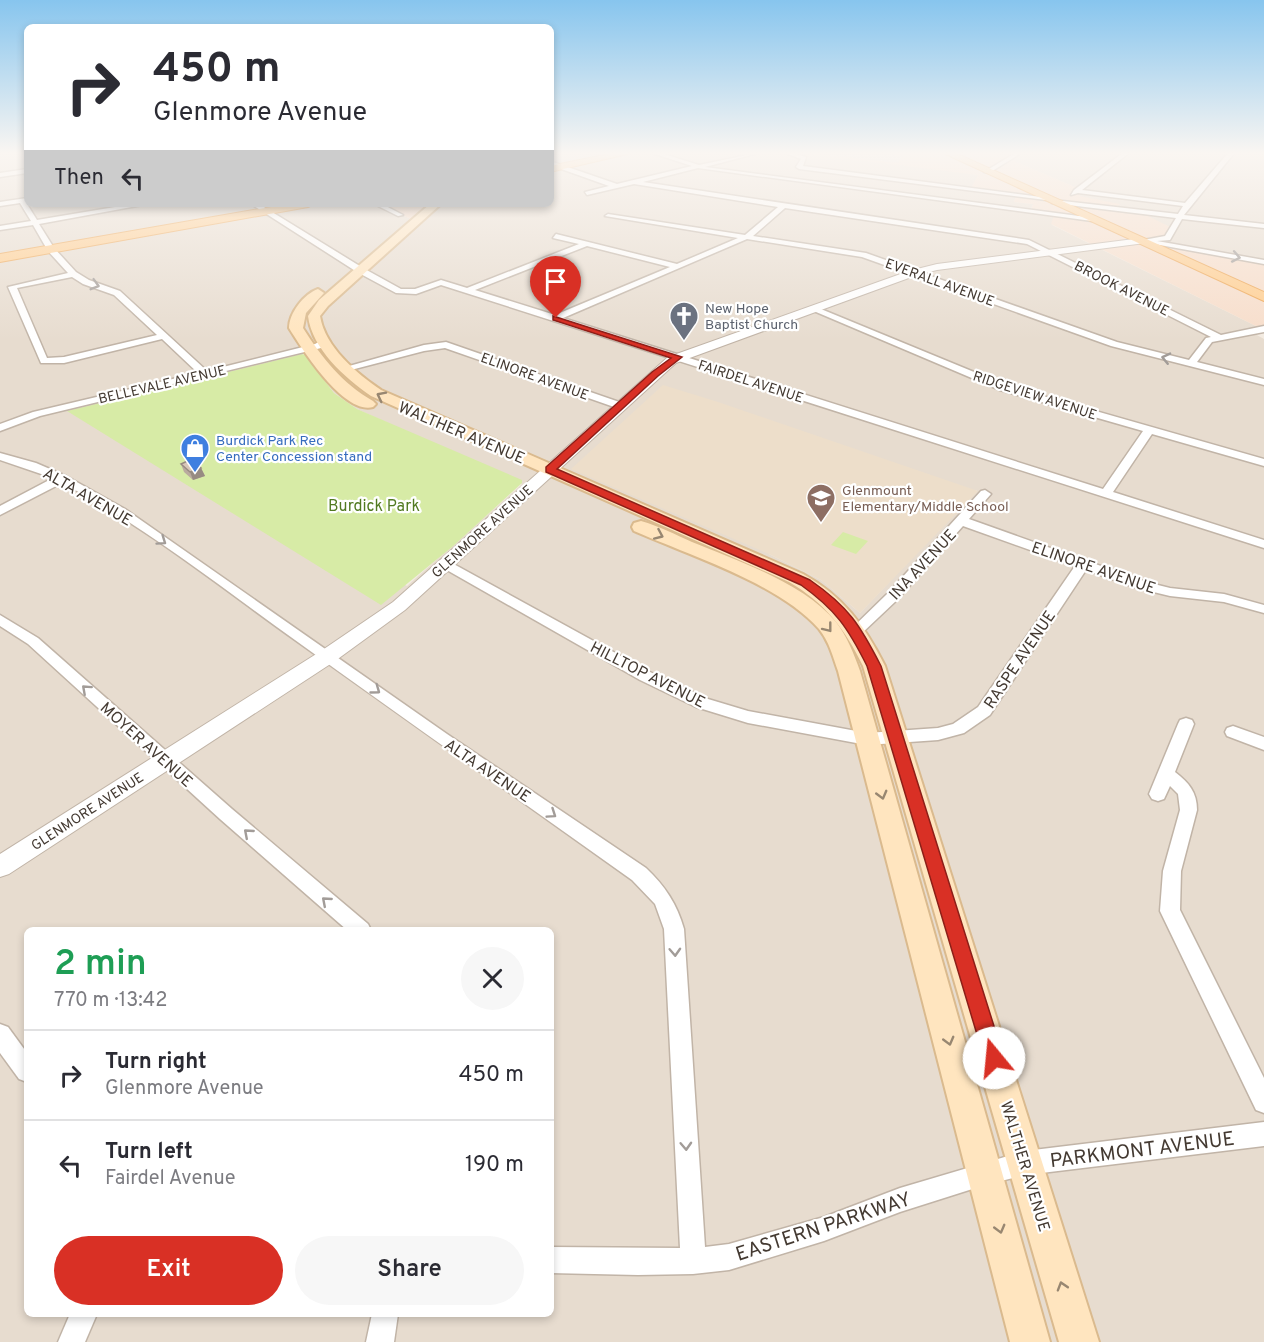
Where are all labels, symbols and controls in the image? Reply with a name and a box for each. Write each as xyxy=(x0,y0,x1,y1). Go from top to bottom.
text: 450 m xyxy=(153,44,280,97)
icon: right xyxy=(54,48,132,126)
text: Glenmore Avenue xyxy=(153,96,367,130)
icon: left xyxy=(116,162,149,195)
text: Then xyxy=(54,165,104,192)
one-way arrow xyxy=(1230,250,1240,263)
pin xyxy=(530,256,581,318)
street label: EVERALL AVENUE xyxy=(883,256,996,311)
street label: BROOK AVENUE xyxy=(1071,258,1172,321)
icon: arrive xyxy=(539,265,572,298)
one-way arrow xyxy=(90,278,100,290)
church icon: New Hope Baptist Church xyxy=(668,300,700,342)
place label: New Hope Baptist Church xyxy=(705,301,798,334)
street label: ELINORE AVENUE xyxy=(478,350,591,405)
one-way arrow xyxy=(1162,353,1172,366)
street label: FAIRDEL AVENUE xyxy=(696,357,805,407)
street label: BELLEVALE AVENUE xyxy=(97,362,228,408)
street label: RIDGEVIEW AVENUE xyxy=(970,368,1099,425)
one-way arrow xyxy=(376,391,387,403)
street label: WALTHER AVENUE xyxy=(395,398,528,470)
shop icon: Burdick Park Rec Center Concession stand xyxy=(179,432,211,474)
place label: Burdick Park Rec Center Concession stand xyxy=(216,433,372,466)
street label: ALTA AVENUE xyxy=(39,464,135,531)
street label: GLENMORE AVENUE xyxy=(429,482,537,582)
school or university icon: Glenmount Elementary/Middle School xyxy=(805,482,837,524)
place label: Glenmount Elementary/Middle School xyxy=(842,483,1009,516)
park label: Burdick Park xyxy=(328,497,420,517)
street label: INA AVENUE xyxy=(886,526,961,605)
one-way arrow xyxy=(652,528,663,540)
one-way arrow xyxy=(155,534,166,545)
street label: ELINORE AVENUE xyxy=(1029,538,1158,600)
street label: RASPE AVENUE xyxy=(980,607,1061,713)
one-way arrow xyxy=(821,621,832,632)
street label: HILLTOP AVENUE xyxy=(586,638,708,713)
one-way arrow xyxy=(369,683,380,694)
one-way arrow xyxy=(82,685,93,696)
street label: MOYER AVENUE xyxy=(95,699,196,792)
street label: ALTA AVENUE xyxy=(440,735,534,808)
street label: GLENMORE AVENUE xyxy=(28,770,147,855)
one-way arrow xyxy=(875,789,887,800)
one-way arrow xyxy=(546,807,557,818)
one-way arrow xyxy=(244,829,254,840)
one-way arrow xyxy=(322,897,333,908)
text: 2 min xyxy=(54,942,147,988)
button: close xyxy=(461,947,524,1010)
one-way arrow xyxy=(668,947,681,956)
text: 770 m · 13:42 xyxy=(54,988,168,1014)
position arrow xyxy=(962,1026,1026,1090)
one-way arrow xyxy=(942,1035,954,1046)
text: Turn right xyxy=(105,1049,207,1076)
icon: right xyxy=(54,1059,87,1092)
text: 450 m xyxy=(459,1062,524,1089)
text: Glenmore Avenue xyxy=(105,1076,264,1102)
street label: WALTHER AVENUE xyxy=(995,1099,1053,1234)
street label: PARKMONT AVENUE xyxy=(1048,1127,1236,1175)
text: Turn left xyxy=(105,1139,193,1166)
one-way arrow xyxy=(680,1142,693,1151)
icon: left xyxy=(54,1149,87,1182)
text: 190 m xyxy=(465,1152,524,1179)
text: Fairdel Avenue xyxy=(105,1166,236,1192)
street label: EASTERN PARKWAY xyxy=(733,1187,915,1269)
one-way arrow xyxy=(993,1223,1005,1234)
button: Exit xyxy=(54,1236,283,1305)
button: Share xyxy=(295,1236,524,1305)
one-way arrow xyxy=(1057,1281,1069,1292)

